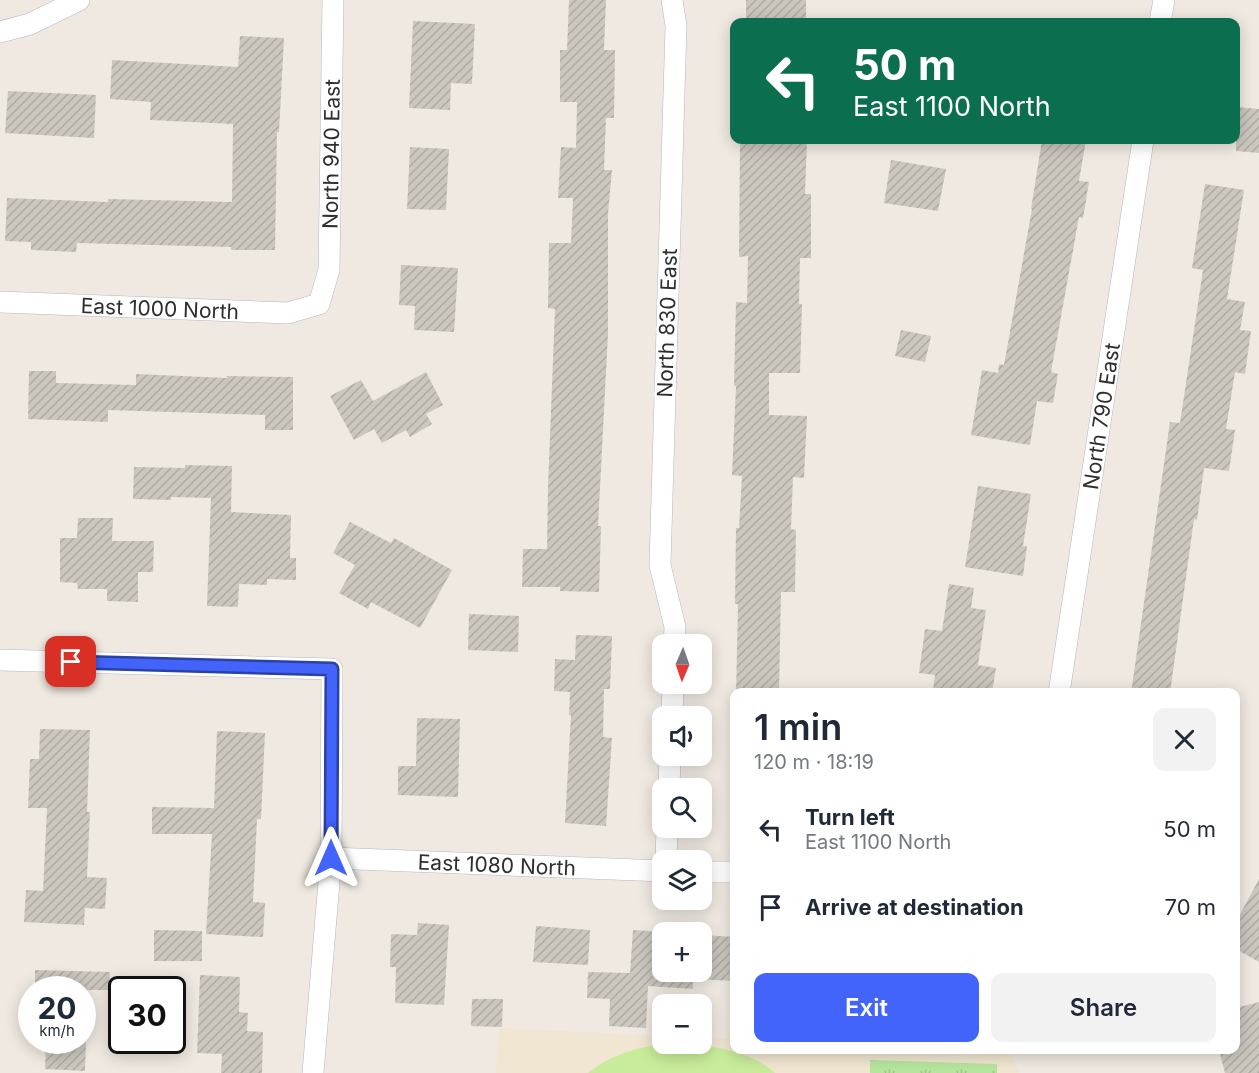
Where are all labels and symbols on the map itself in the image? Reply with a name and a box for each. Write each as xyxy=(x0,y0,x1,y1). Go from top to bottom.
street label: North 940 East xyxy=(317,79,344,229)
street label: North 830 East xyxy=(652,248,682,398)
street label: East 1000 North xyxy=(80,293,240,324)
street label: North 790 East xyxy=(1078,341,1125,491)
north arrow xyxy=(652,634,712,694)
pin xyxy=(45,636,96,687)
position arrow xyxy=(299,826,363,890)
street label: East 1080 North xyxy=(417,849,576,880)
speed limit sign: 30 xyxy=(108,976,186,1054)

